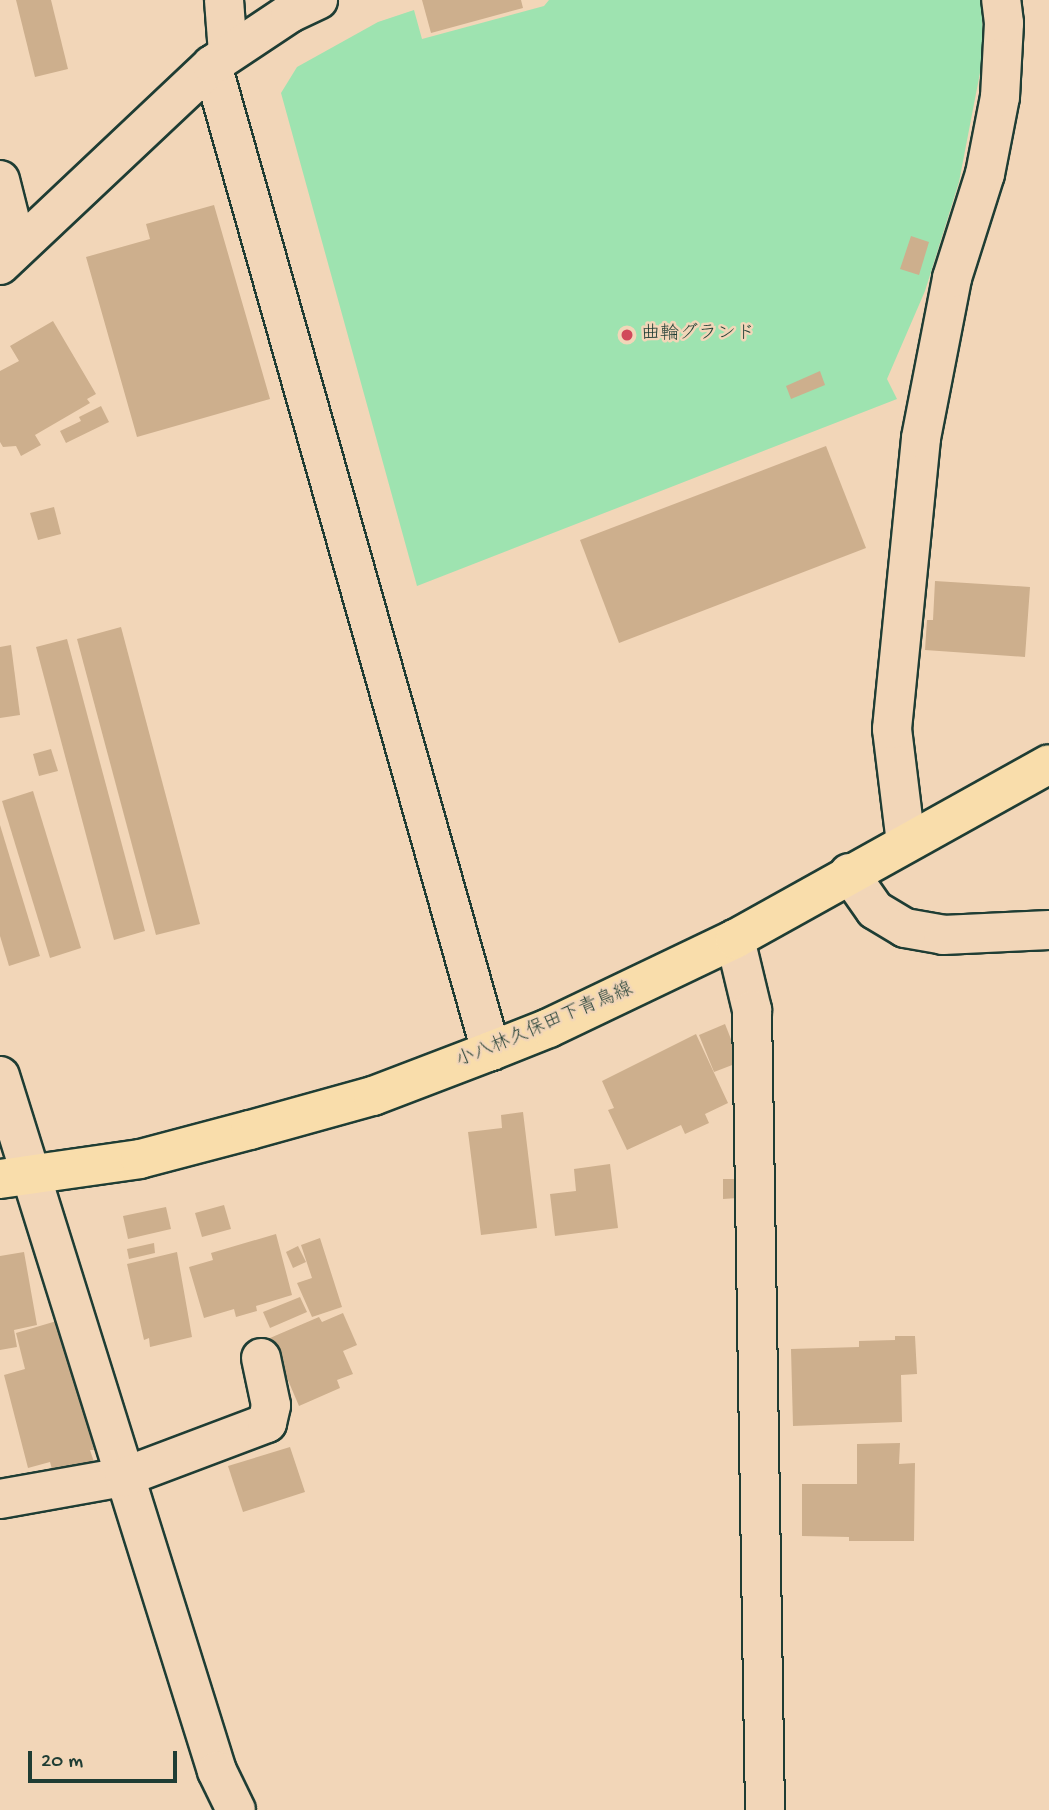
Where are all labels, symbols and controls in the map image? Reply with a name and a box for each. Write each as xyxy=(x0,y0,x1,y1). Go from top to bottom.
place label: 曲輪グランド xyxy=(641,324,755,346)
marker: 曲輪グランド xyxy=(619,327,635,343)
street label: 小八林久保田下青鳥線 xyxy=(453,978,637,1074)
scale bar xyxy=(32,1736,180,1780)
text: 20 m xyxy=(41,1750,83,1775)

